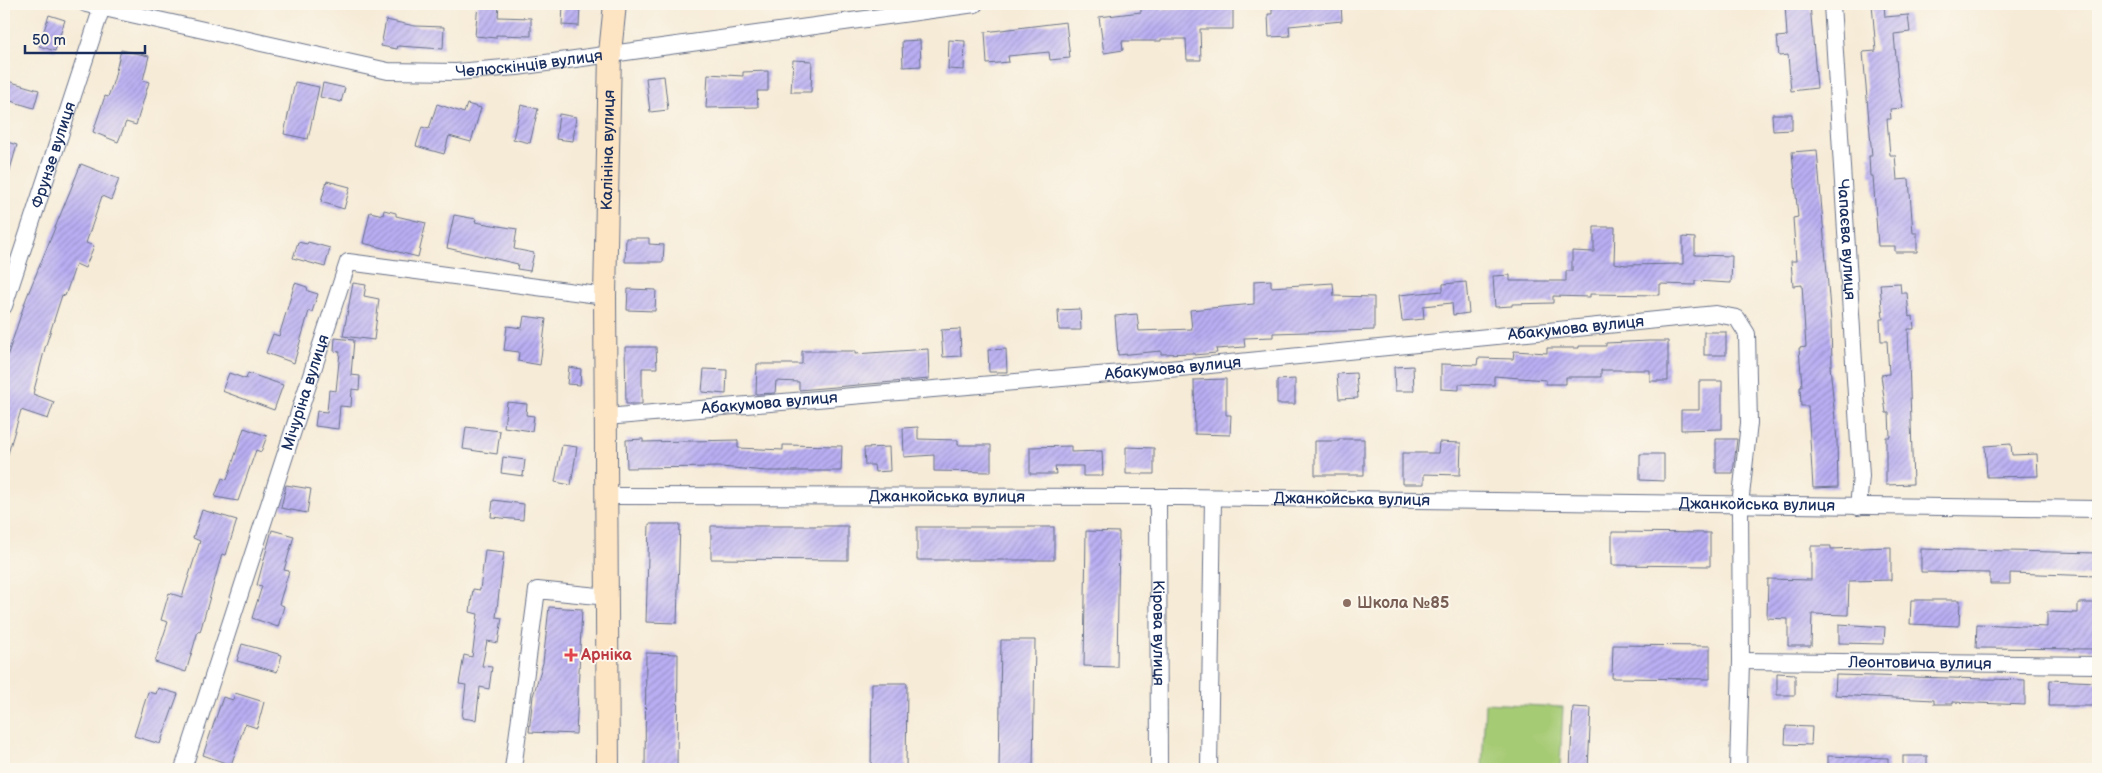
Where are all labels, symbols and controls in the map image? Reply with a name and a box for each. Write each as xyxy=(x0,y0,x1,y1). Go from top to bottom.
scale bar xyxy=(25,22,145,54)
text: 50 m xyxy=(32,31,66,50)
street label: Челюскінців вулиця xyxy=(455,46,604,82)
street label: Калініна вулиця xyxy=(597,89,619,211)
street label: Фрунзе вулиця xyxy=(27,99,80,211)
street label: Чапаєва вулиця xyxy=(1833,178,1860,301)
street label: Абакумова вулиця xyxy=(1506,312,1645,345)
street label: Мічуріна вулиця xyxy=(278,332,333,453)
street label: Абакумова вулиця xyxy=(1103,352,1242,384)
street label: Абакумова вулиця xyxy=(699,388,839,418)
street label: Джанкойська вулиця xyxy=(869,487,1025,506)
street label: Джанкойська вулиця xyxy=(1274,489,1430,510)
street label: Джанкойська вулиця xyxy=(1679,494,1835,515)
street label: Кірова вулиця xyxy=(1149,580,1168,686)
place label: Школа №85 xyxy=(1357,594,1449,613)
marker: Школа №85 xyxy=(1341,597,1353,609)
place label: Арніка xyxy=(580,646,632,665)
marker: Арніка xyxy=(565,649,577,661)
street label: Леонтовича вулиця xyxy=(1847,653,1992,673)

